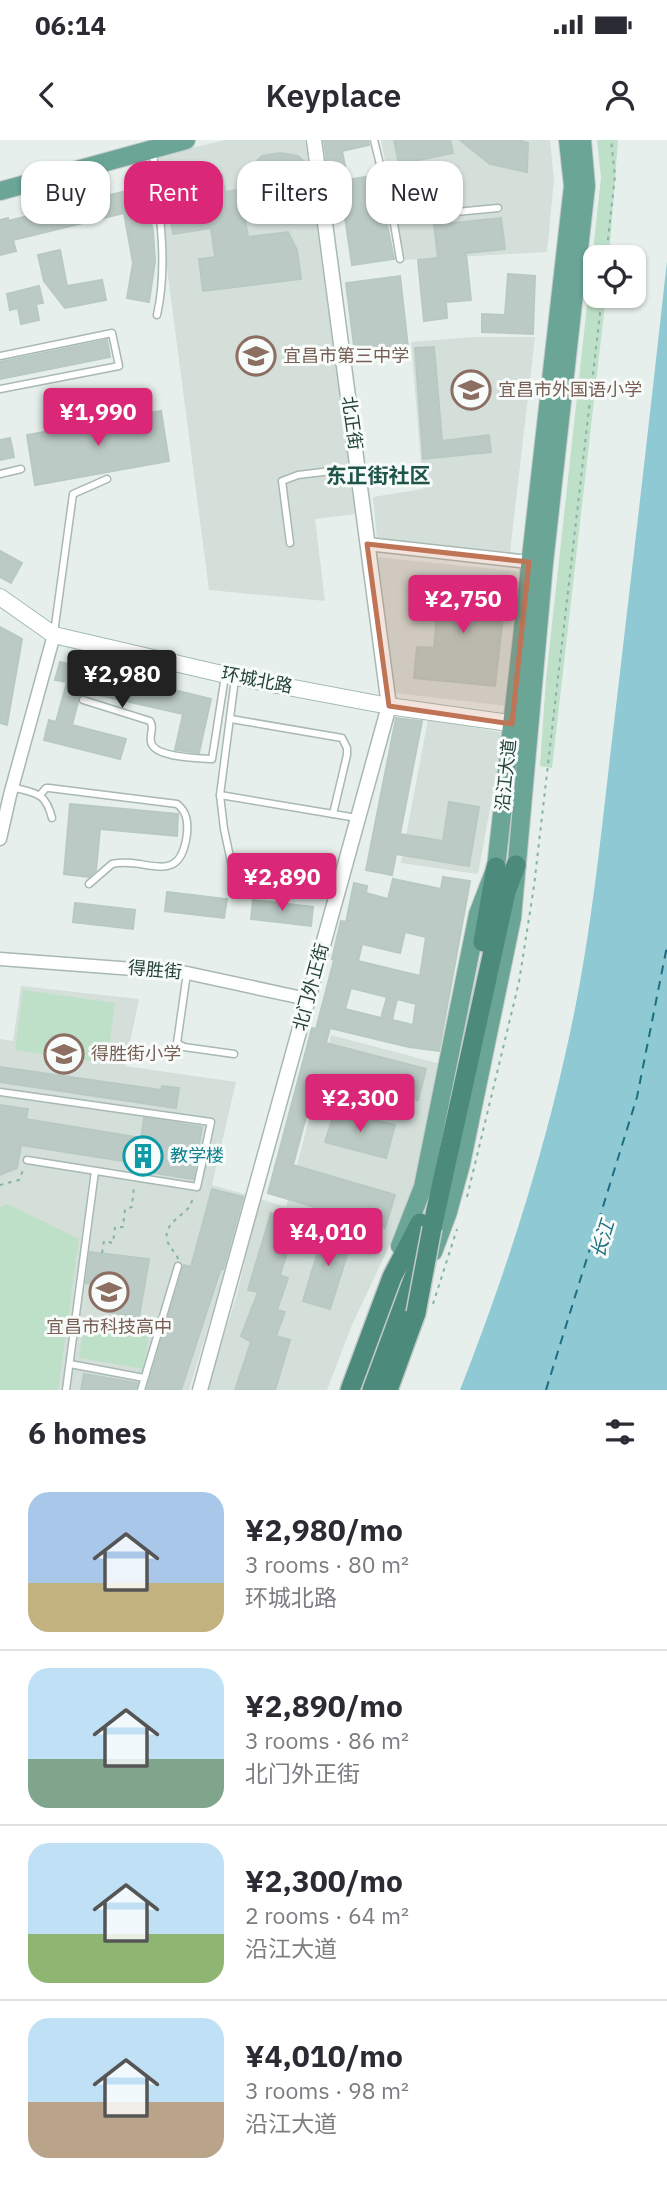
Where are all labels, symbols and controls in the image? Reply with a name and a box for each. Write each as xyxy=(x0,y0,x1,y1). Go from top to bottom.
text: 06:14 xyxy=(35,8,106,42)
text: Keyplace xyxy=(266,74,401,116)
icon: back xyxy=(28,76,66,114)
icon: person xyxy=(601,76,639,114)
chip: Buy xyxy=(21,161,110,224)
chip: Rent xyxy=(124,161,223,224)
chip: Filters xyxy=(237,161,352,224)
chip: New xyxy=(366,161,463,224)
map controls xyxy=(583,245,646,308)
button: locate xyxy=(583,245,646,308)
school or university icon: 宜昌市第三中学 xyxy=(235,335,277,377)
place label: 宜昌市第三中学 xyxy=(283,344,409,367)
school or university icon: 宜昌市外国语小学 xyxy=(450,369,492,411)
place label: 宜昌市外国语小学 xyxy=(498,378,642,401)
pin: ¥1,990 xyxy=(41,388,155,448)
street label: 北正街 xyxy=(337,395,368,451)
text: ¥1,990 xyxy=(59,396,137,426)
district label: 东正街社区 xyxy=(326,461,431,489)
pin: ¥2,750 xyxy=(406,575,520,635)
text: ¥2,750 xyxy=(424,583,502,613)
pin: ¥2,980 xyxy=(65,650,179,710)
text: ¥2,980 xyxy=(83,658,161,688)
street label: 环城北路 xyxy=(220,661,295,698)
street label: 沿江大道 xyxy=(490,738,521,812)
pin: ¥2,890 xyxy=(225,854,339,913)
text: ¥2,890 xyxy=(243,861,321,891)
street label: 北门外正街 xyxy=(288,940,333,1033)
street label: 得胜街 xyxy=(127,956,183,983)
school or university icon: 得胜街小学 xyxy=(43,1033,85,1075)
place label: 得胜街小学 xyxy=(91,1042,181,1065)
pin: ¥2,300 xyxy=(303,1074,417,1134)
text: ¥2,300 xyxy=(321,1082,399,1112)
building icon: 教学楼 xyxy=(122,1135,164,1177)
place label: 教学楼 xyxy=(170,1144,224,1167)
pin: ¥4,010 xyxy=(271,1208,385,1268)
water label: 长江 xyxy=(585,1215,620,1261)
text: ¥4,010 xyxy=(289,1216,367,1246)
school or university icon: 宜昌市科技高中 xyxy=(88,1271,130,1313)
place label: 宜昌市科技高中 xyxy=(46,1315,172,1338)
text: 6 homes xyxy=(28,1413,147,1452)
icon: filters xyxy=(601,1413,639,1451)
text: ¥2,980/mo xyxy=(245,1510,403,1549)
icon: home xyxy=(84,1520,168,1604)
text: 3 rooms · 80 m² xyxy=(245,1549,409,1579)
text: 环城北路 xyxy=(245,1582,337,1612)
text: ¥2,890/mo xyxy=(245,1686,403,1725)
icon: home xyxy=(84,1696,168,1780)
text: 3 rooms · 86 m² xyxy=(245,1725,409,1755)
text: 北门外正街 xyxy=(245,1758,360,1788)
text: ¥2,300/mo xyxy=(245,1861,403,1900)
icon: home xyxy=(84,1871,168,1955)
text: 2 rooms · 64 m² xyxy=(245,1900,409,1930)
text: 沿江大道 xyxy=(245,1933,337,1963)
text: ¥4,010/mo xyxy=(245,2036,403,2075)
icon: home xyxy=(84,2046,168,2130)
text: 3 rooms · 98 m² xyxy=(245,2075,409,2105)
text: 沿江大道 xyxy=(245,2108,337,2138)

